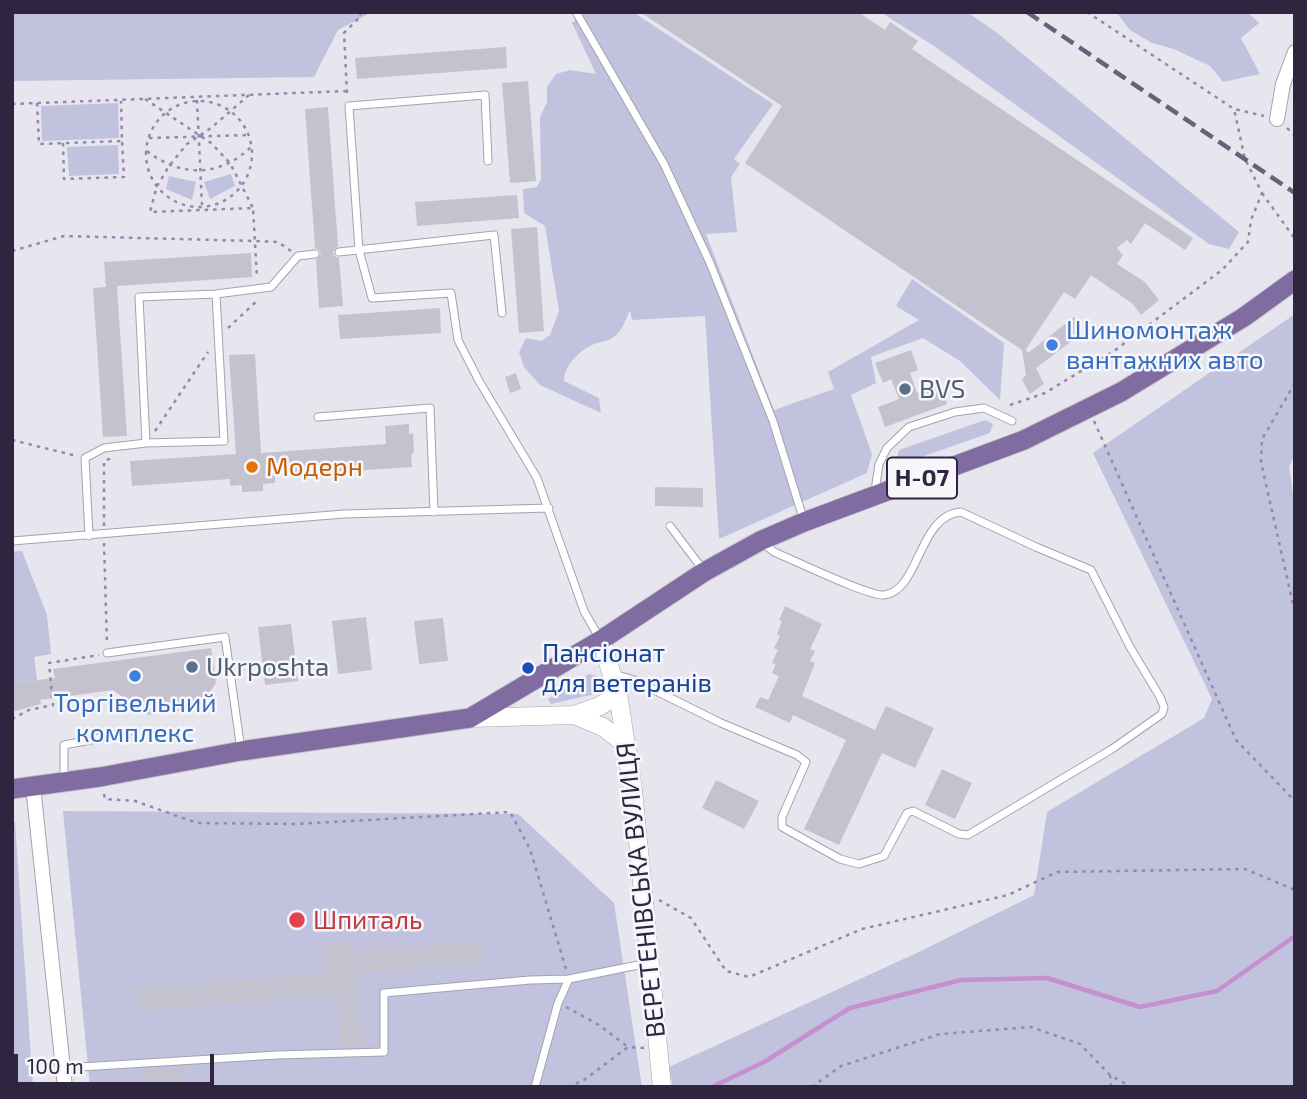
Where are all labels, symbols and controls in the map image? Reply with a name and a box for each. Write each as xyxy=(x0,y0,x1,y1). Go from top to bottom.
place label: Шиномонтаж вантажних авто xyxy=(1066,314,1264,376)
marker: Шиномонтаж вантажних авто xyxy=(1044,337,1060,353)
place label: BVS xyxy=(919,373,965,405)
marker: BVS xyxy=(897,381,913,397)
place label: Модерн xyxy=(266,451,363,483)
road number: Н-07 xyxy=(887,458,957,499)
marker: Модерн xyxy=(244,459,260,475)
place label: Пансіонат для ветеранів xyxy=(542,637,712,698)
place label: Ukrposhta xyxy=(206,651,329,683)
marker: Ukrposhta xyxy=(184,659,200,675)
marker: Пансіонат для ветеранів xyxy=(520,660,536,676)
marker: Торгівельний комплекс xyxy=(127,668,143,684)
place label: Торгівельний комплекс xyxy=(54,687,216,748)
street label: ВЕРЕТЕНІВСЬКА ВУЛИЦЯ xyxy=(610,741,672,1039)
place label: Шпиталь xyxy=(313,904,422,936)
marker: Шпиталь xyxy=(287,910,307,930)
scale bar xyxy=(18,1040,217,1084)
text: 100 m xyxy=(27,1053,84,1078)

